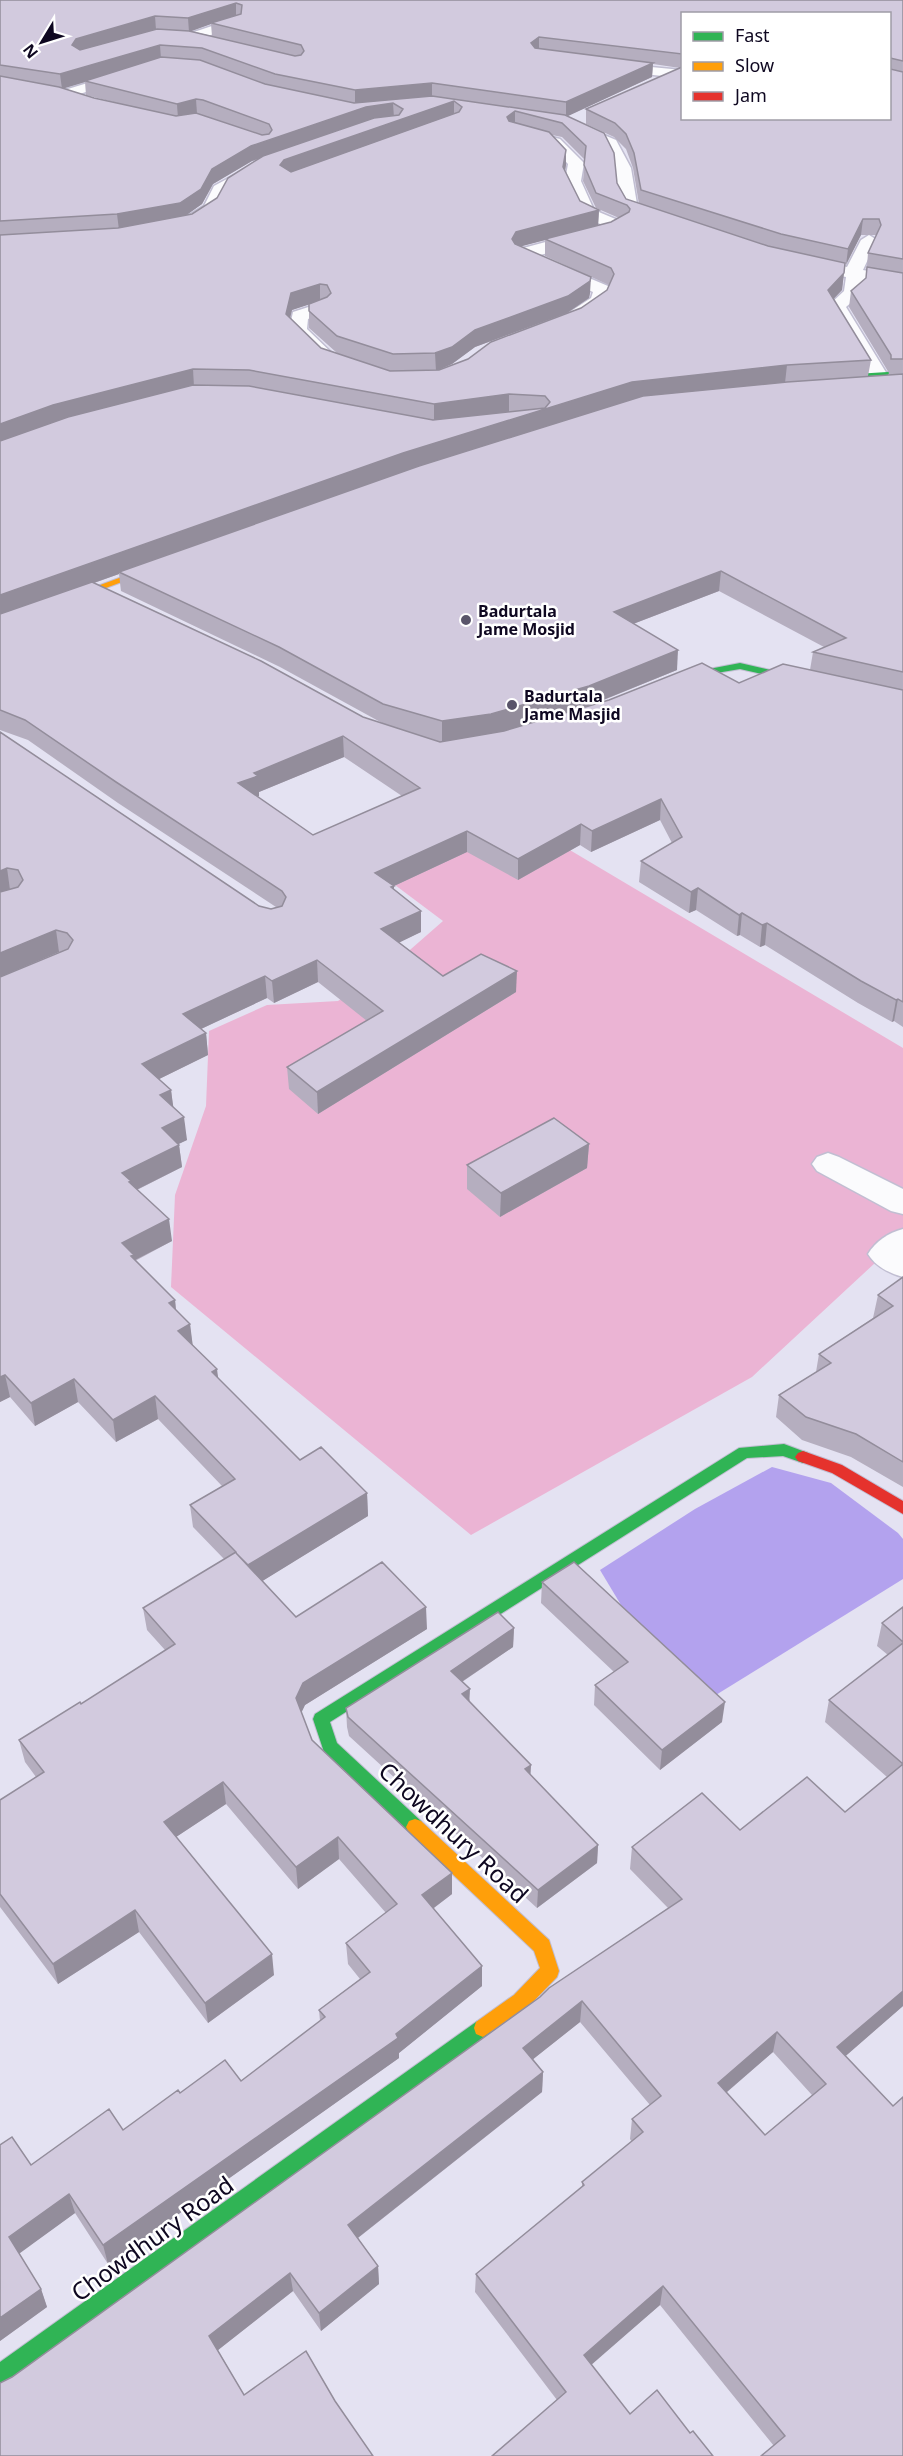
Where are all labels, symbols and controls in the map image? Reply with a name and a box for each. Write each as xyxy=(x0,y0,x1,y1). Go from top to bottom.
north arrow xyxy=(12,12,72,72)
legend xyxy=(681,12,891,120)
text: Fast xyxy=(735,23,770,47)
text: N xyxy=(18,39,43,63)
text: Slow xyxy=(735,53,774,77)
text: Jam xyxy=(733,83,767,107)
place label: Badurtala Jame Mosjid xyxy=(476,600,575,640)
marker: Badurtala Jame Mosjid xyxy=(459,613,473,627)
place label: Badurtala Jame Masjid xyxy=(522,685,621,725)
marker: Badurtala Jame Masjid xyxy=(505,698,519,712)
street label: Chowdhury Road xyxy=(372,1754,536,1910)
street label: Chowdhury Road xyxy=(64,2168,240,2308)

